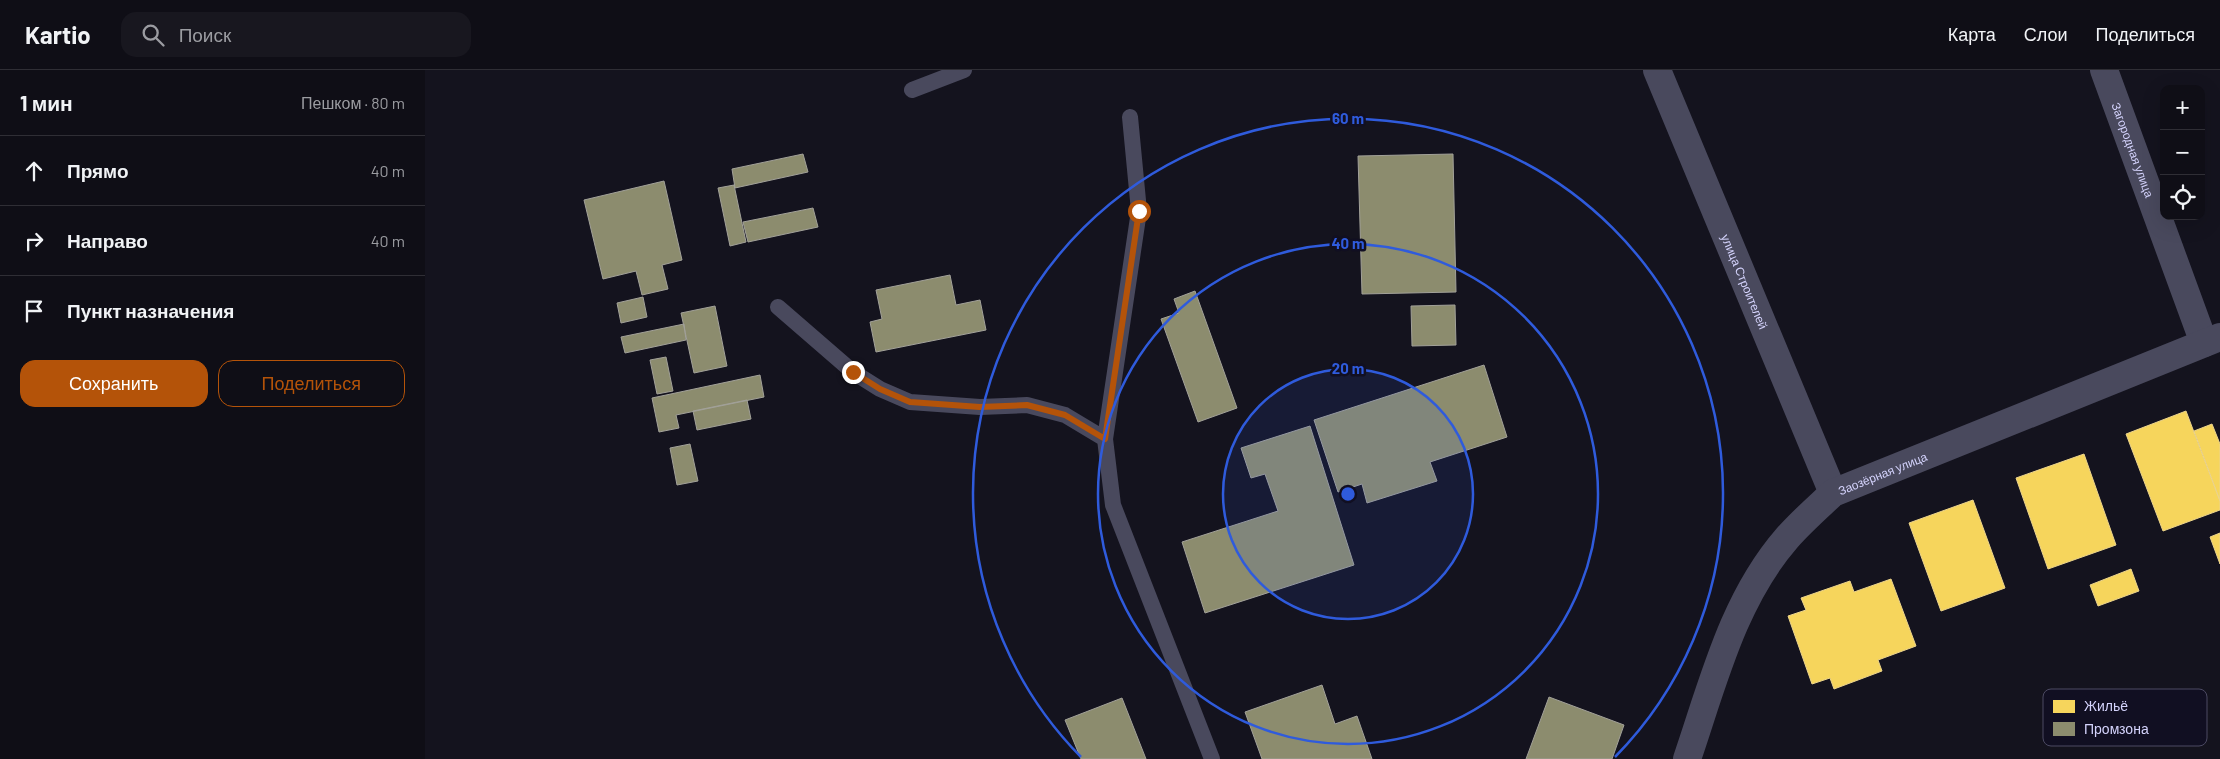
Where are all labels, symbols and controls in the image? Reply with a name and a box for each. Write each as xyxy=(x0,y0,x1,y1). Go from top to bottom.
search box xyxy=(121,12,471,57)
text: Kartio xyxy=(25,20,91,49)
icon: search xyxy=(139,21,167,49)
text: Поиск xyxy=(179,23,231,46)
text: Карта xyxy=(1948,23,1996,45)
text: Слои xyxy=(2024,23,2068,45)
text: Поделиться xyxy=(2096,23,2195,45)
map controls xyxy=(2160,85,2205,220)
button: + xyxy=(2160,85,2205,130)
text: 1 мин xyxy=(20,90,73,115)
text: Пешком · 80 m xyxy=(301,93,405,112)
street label: Загородная улица xyxy=(2109,100,2157,200)
text: 60 m xyxy=(1332,109,1364,127)
button: − xyxy=(2160,130,2205,175)
icon: ahead xyxy=(20,157,48,185)
text: Прямо xyxy=(67,159,129,182)
text: 40 m xyxy=(371,161,405,180)
button: locate xyxy=(2160,175,2205,220)
route start xyxy=(1128,200,1151,223)
icon: right xyxy=(20,227,48,255)
text: Направо xyxy=(67,229,148,252)
text: 40 m xyxy=(371,231,405,250)
street label: улица Строителей xyxy=(1718,232,1771,331)
text: 40 m xyxy=(1331,234,1365,252)
icon: arrive xyxy=(20,297,48,325)
text: Пункт назначения xyxy=(67,299,234,322)
text: 20 m xyxy=(1332,359,1364,377)
button: Сохранить xyxy=(20,360,208,407)
button: Поделиться xyxy=(218,360,405,407)
route end xyxy=(842,361,865,384)
street label: Заозёрная улица xyxy=(1836,449,1929,497)
centre of rings xyxy=(1339,485,1357,503)
legend xyxy=(2043,689,2207,746)
text: Жильё xyxy=(2084,697,2128,714)
text: Промзона xyxy=(2084,720,2149,737)

